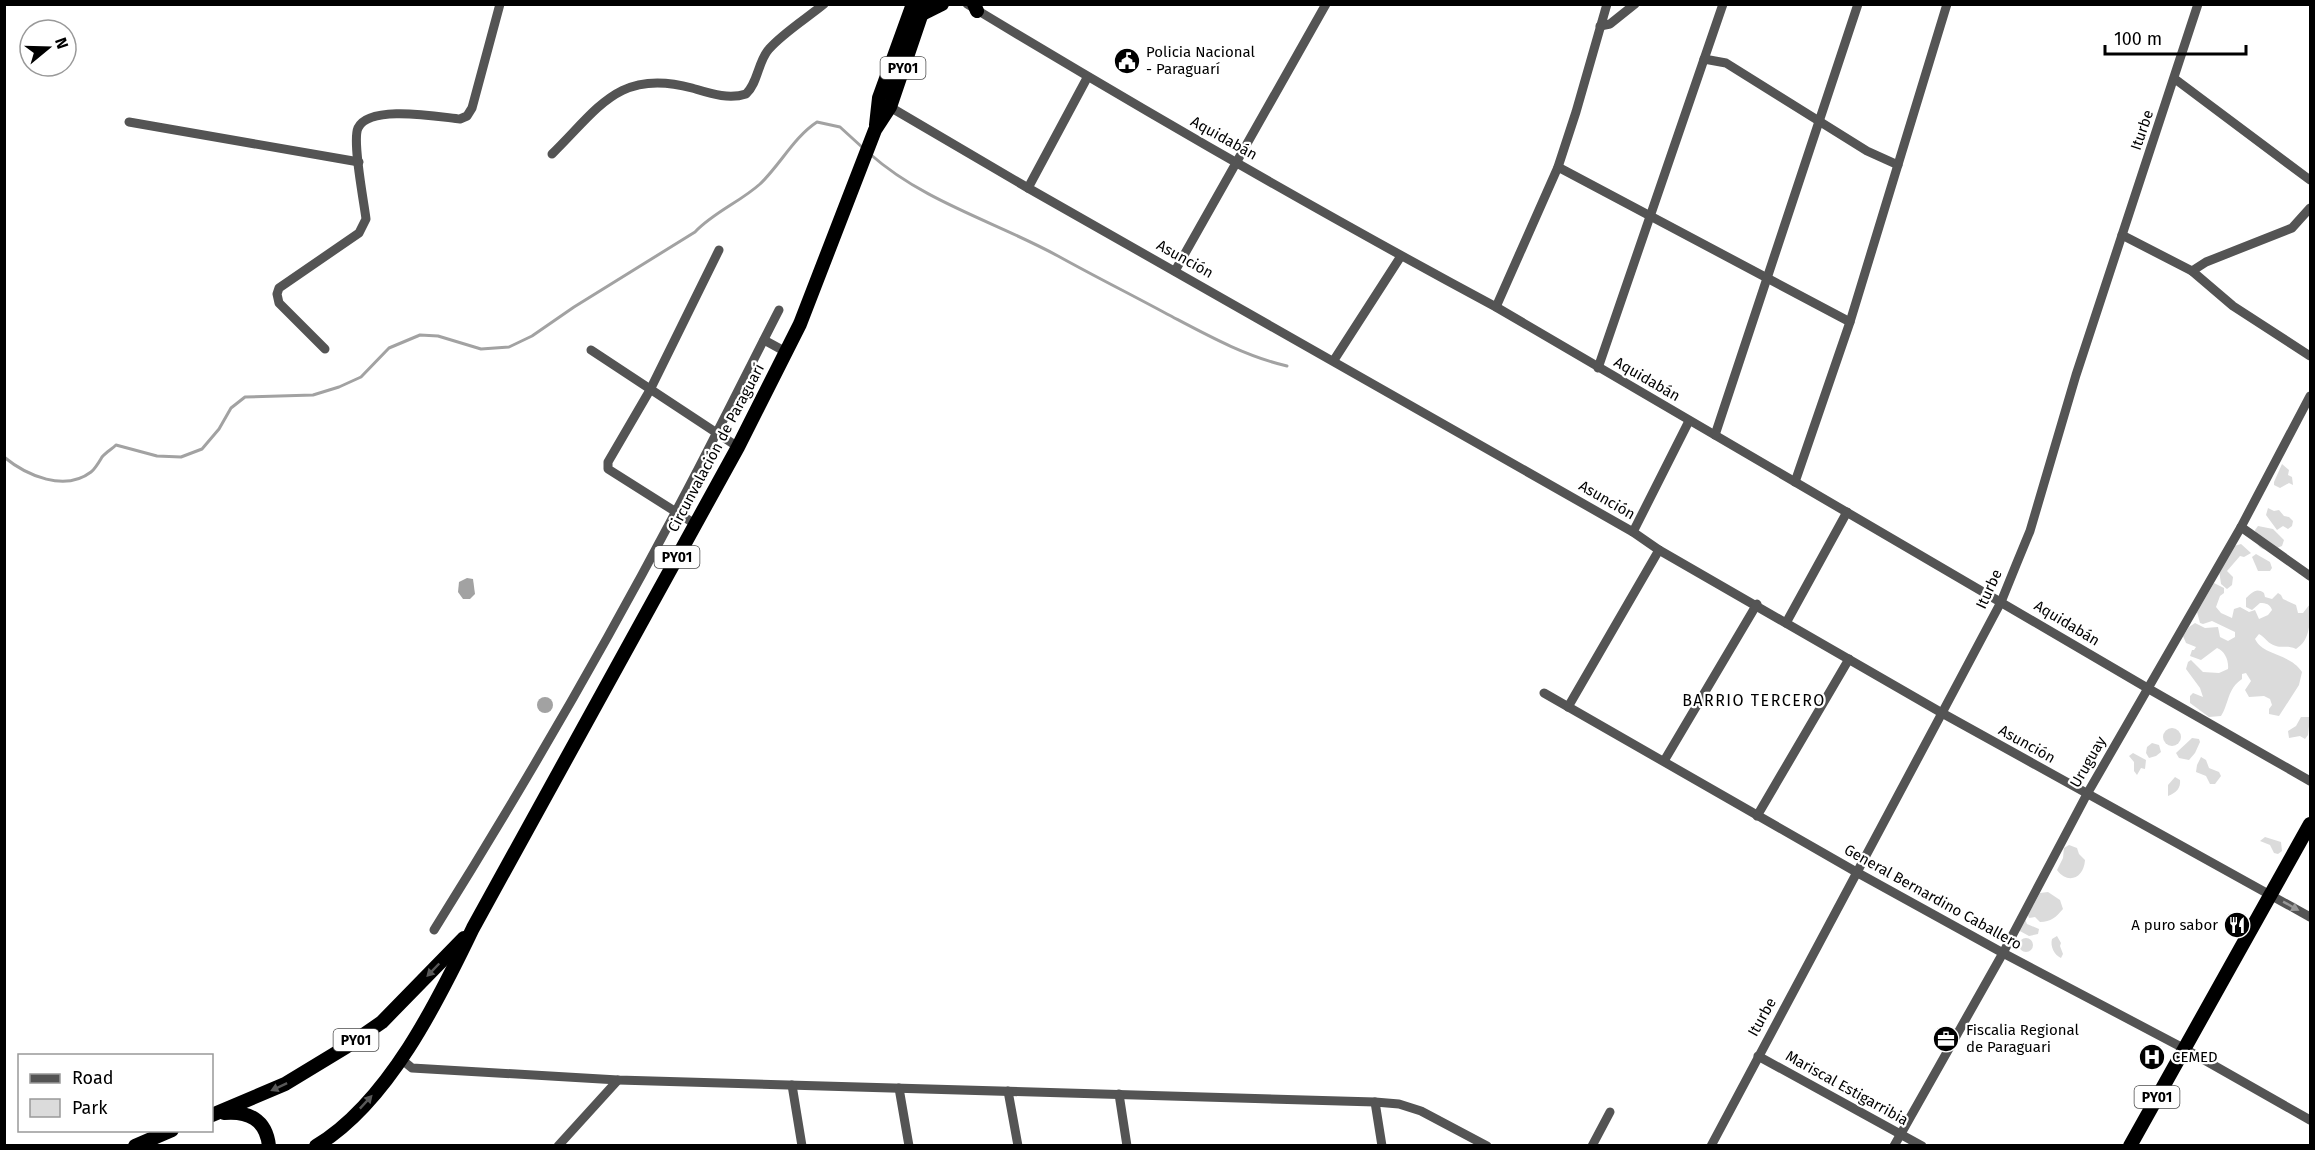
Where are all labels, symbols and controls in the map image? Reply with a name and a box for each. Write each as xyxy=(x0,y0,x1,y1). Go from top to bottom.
north arrow xyxy=(18,18,78,78)
scale bar xyxy=(2105,18,2246,56)
text: 100 m xyxy=(2114,28,2162,50)
text: N xyxy=(51,35,72,51)
place label: Policia Nacional - Paraguarí xyxy=(1146,43,1256,78)
public building icon: Policia Nacional - Paraguarí xyxy=(1112,46,1142,76)
road number: PY01 xyxy=(880,57,926,79)
street label: Iturbe xyxy=(2127,107,2157,153)
street label: Aquidabán xyxy=(1188,112,1260,164)
street label: Asunción xyxy=(1153,236,1217,282)
street label: Aquidabán xyxy=(1611,353,1683,405)
street label: Circunvalación de Paraguarí xyxy=(664,361,768,535)
street label: Asunción xyxy=(1576,477,1638,523)
road number: PY01 xyxy=(654,546,700,568)
street label: Iturbe xyxy=(1972,566,2006,612)
street label: Aquidabán xyxy=(2031,596,2103,650)
district label: BARRIO TERCERO xyxy=(1682,691,1826,710)
street label: Asunción xyxy=(1995,721,2059,767)
street label: Uruguay xyxy=(2066,733,2110,791)
street label: General Bernardino Caballero xyxy=(1841,841,2025,953)
one-way arrow xyxy=(2283,901,2300,911)
restaurant icon: A puro sabor xyxy=(2222,910,2252,940)
place label: A puro sabor xyxy=(2131,916,2218,934)
one-way arrow xyxy=(426,962,440,976)
street label: Iturbe xyxy=(1744,995,1780,1039)
place label: Fiscalia Regional de Paraguari xyxy=(1966,1021,2079,1056)
office icon: Fiscalia Regional de Paraguari xyxy=(1931,1024,1961,1054)
road number: PY01 xyxy=(334,1029,378,1051)
hospital icon: CEMED xyxy=(2137,1042,2167,1072)
street label: Mariscal Estigarribia xyxy=(1782,1047,1912,1129)
place label: CEMED xyxy=(2172,1048,2218,1066)
legend xyxy=(18,1054,213,1132)
text: Road xyxy=(72,1067,114,1089)
one-way arrow xyxy=(270,1082,287,1091)
road number: PY01 xyxy=(2134,1086,2180,1108)
one-way arrow xyxy=(359,1096,373,1110)
text: Park xyxy=(72,1097,108,1119)

